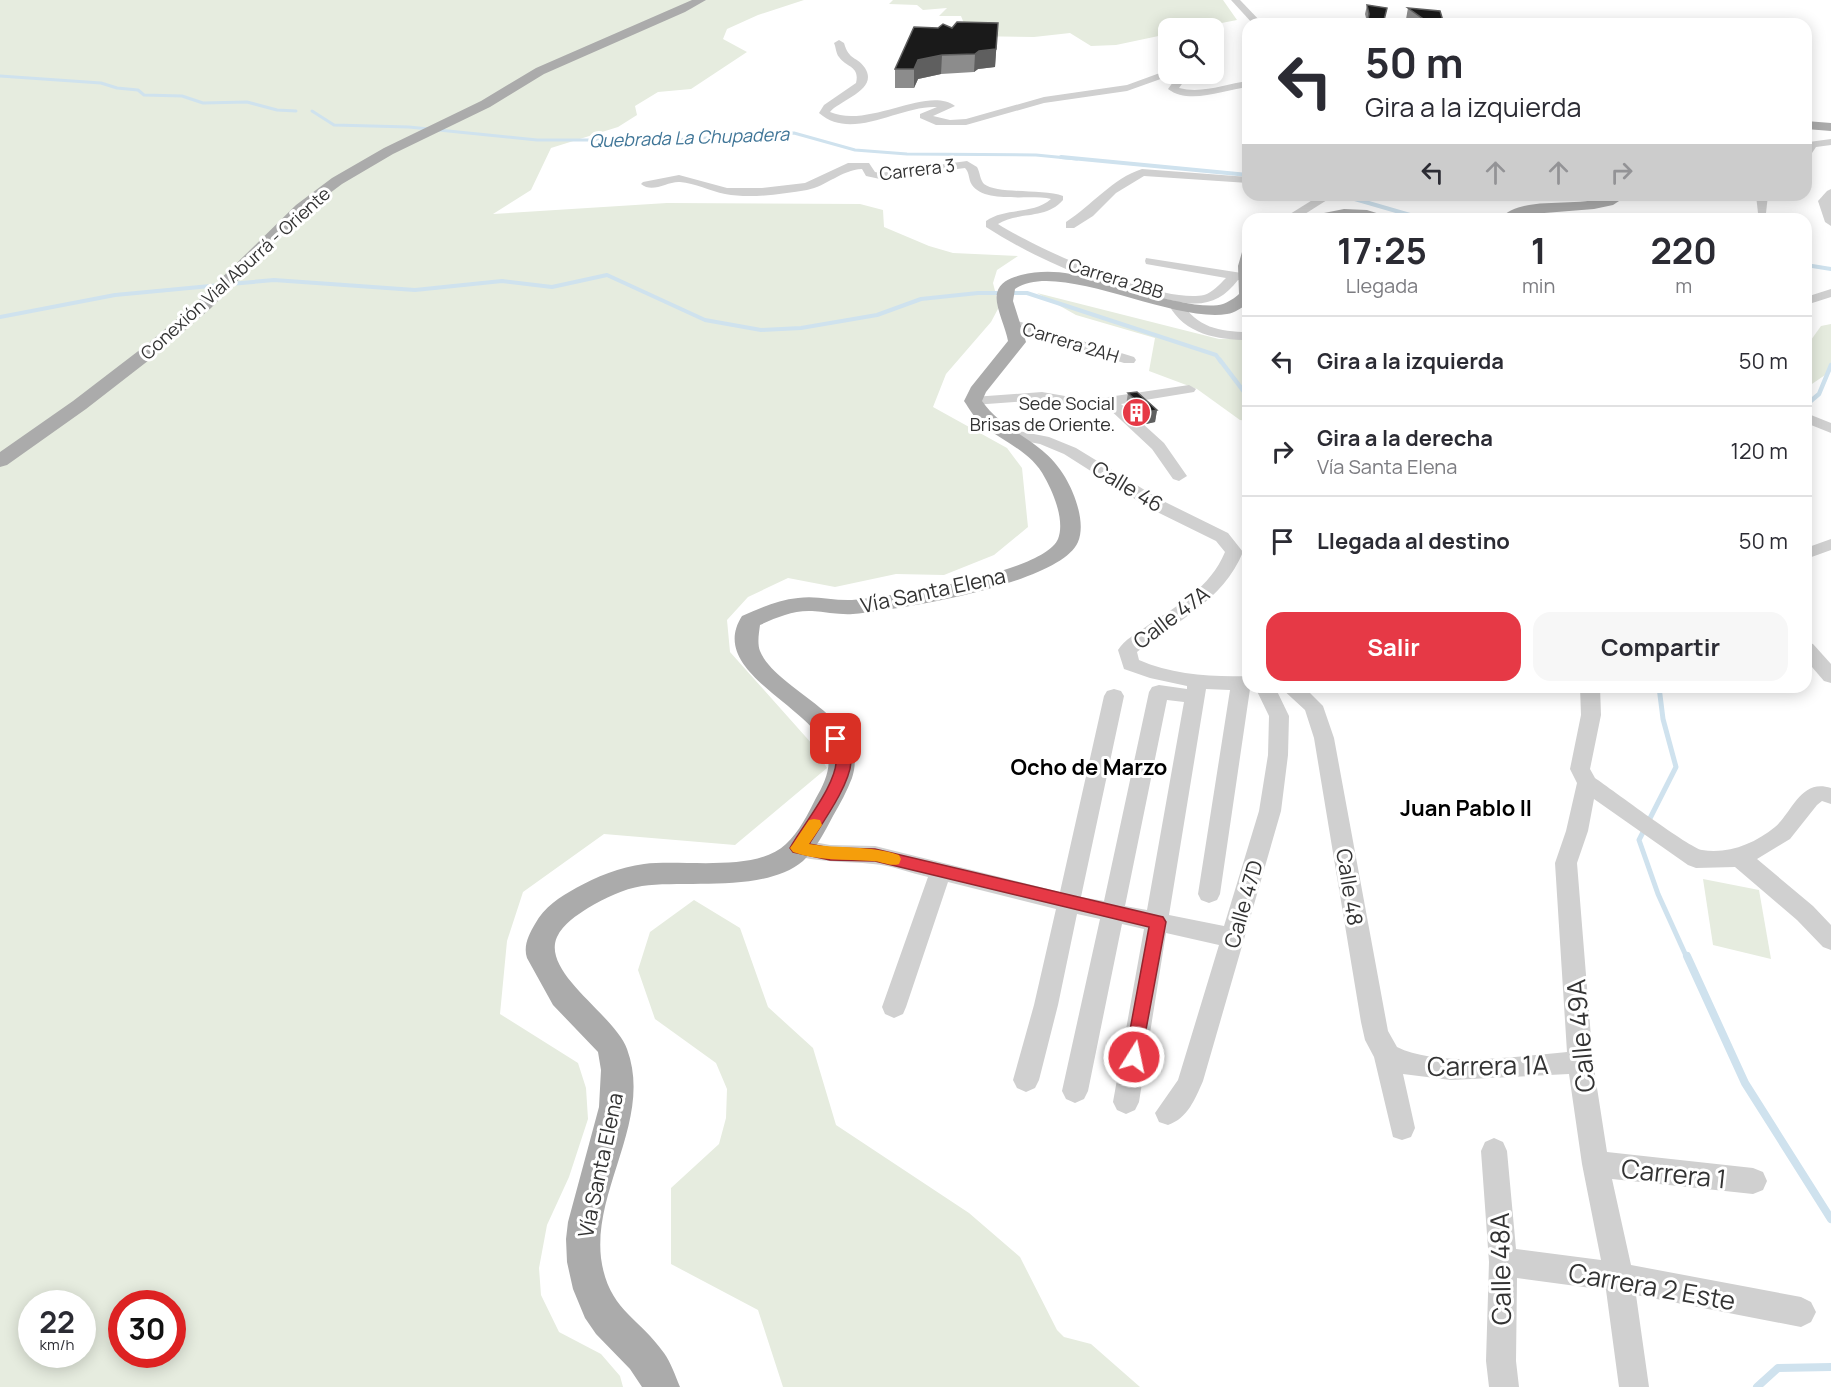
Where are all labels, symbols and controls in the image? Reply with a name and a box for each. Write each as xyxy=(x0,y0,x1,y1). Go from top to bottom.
map controls xyxy=(1158,18,1224,84)
button: search xyxy=(1158,18,1224,84)
text: 50 m xyxy=(1365,33,1463,91)
icon: left xyxy=(1266,42,1344,120)
text: Gira a la izquierda xyxy=(1365,88,1581,125)
water label: Quebrada La Chupadera xyxy=(588,121,791,152)
street label: Carrera 3 xyxy=(878,152,956,186)
icon: left xyxy=(1416,156,1449,189)
icon: ahead xyxy=(1479,156,1512,189)
icon: ahead xyxy=(1542,156,1575,189)
icon: right xyxy=(1605,156,1638,189)
street label: Conexión Vial Aburrá - Oriente xyxy=(135,181,335,365)
text: 17:25 xyxy=(1337,226,1427,275)
text: 1 xyxy=(1531,226,1547,275)
text: 220 xyxy=(1650,226,1717,275)
street label: Carrera 2BB xyxy=(1066,252,1166,304)
text: Llegada xyxy=(1346,272,1418,299)
text: min xyxy=(1522,272,1555,299)
text: m xyxy=(1675,272,1692,299)
street label: Carrera 2AH xyxy=(1020,316,1122,368)
icon: left xyxy=(1266,345,1299,378)
text: Gira a la izquierda xyxy=(1317,346,1504,376)
text: 50 m xyxy=(1739,346,1788,376)
place label: Sede Social Brisas de Oriente. xyxy=(970,391,1115,436)
building icon: Sede Social Brisas de Oriente. xyxy=(1120,397,1152,429)
text: Gira a la derecha xyxy=(1317,423,1493,453)
icon: right xyxy=(1266,435,1299,468)
text: 120 m xyxy=(1730,436,1788,466)
text: Vía Santa Elena xyxy=(1317,453,1457,480)
street label: Calle 46 xyxy=(1087,454,1169,518)
icon: arrive xyxy=(1266,525,1299,558)
text: Llegada al destino xyxy=(1317,526,1510,556)
text: 50 m xyxy=(1739,526,1788,556)
street label: Vía Santa Elena xyxy=(858,561,1008,619)
street label: Calle 47A xyxy=(1127,579,1215,655)
button: Salir xyxy=(1266,612,1521,681)
button: Compartir xyxy=(1533,612,1788,681)
pin xyxy=(810,713,861,764)
icon: arrive xyxy=(819,722,852,755)
district label: Ocho de Marzo xyxy=(1011,752,1167,782)
district label: Juan Pablo II xyxy=(1400,793,1532,823)
street label: Calle 48 xyxy=(1330,847,1370,927)
street label: Calle 47D xyxy=(1217,857,1269,951)
street label: Calle 49A xyxy=(1557,978,1603,1094)
position arrow xyxy=(1102,1025,1166,1089)
street label: Carrera 1A xyxy=(1427,1046,1549,1084)
street label: Vía Santa Elena xyxy=(571,1090,629,1240)
street label: Carrera 1 xyxy=(1620,1150,1728,1196)
street label: Calle 48A xyxy=(1481,1212,1519,1326)
street label: Carrera 2 Este xyxy=(1566,1254,1738,1318)
speed limit sign: 30 xyxy=(108,1290,186,1368)
text: 22 xyxy=(39,1301,75,1342)
text: km/h xyxy=(40,1334,74,1355)

